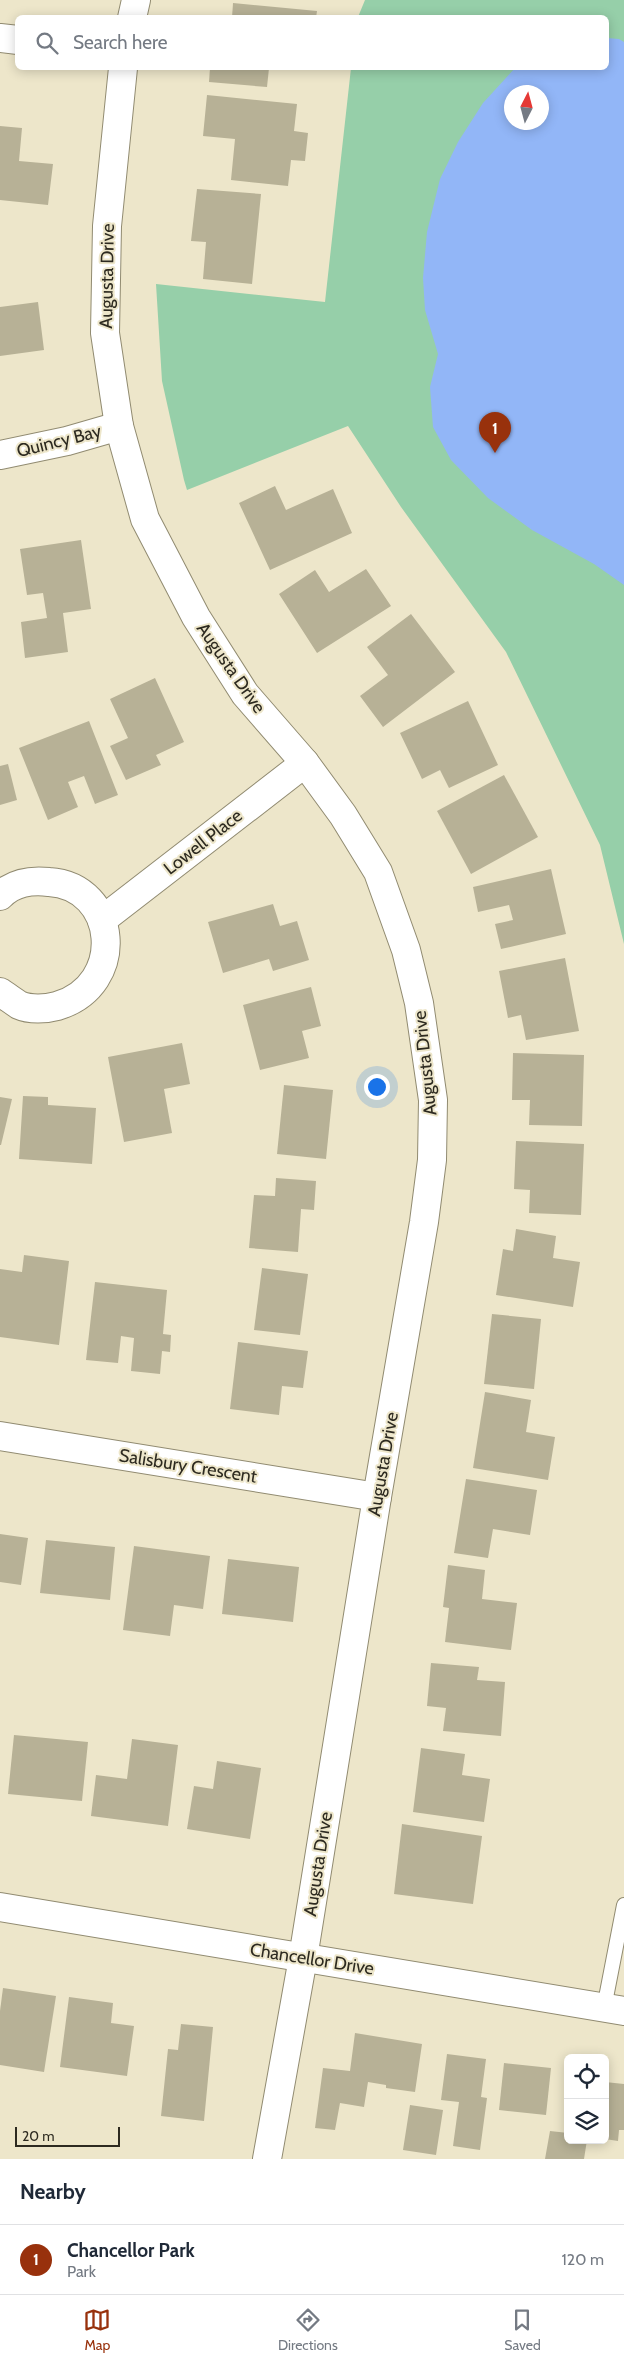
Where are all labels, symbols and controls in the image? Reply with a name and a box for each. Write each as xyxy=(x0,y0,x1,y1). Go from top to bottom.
search box xyxy=(15,15,609,70)
icon: search xyxy=(33,29,61,57)
text: Search here xyxy=(73,31,167,54)
north arrow xyxy=(504,85,549,130)
street label: Augusta Drive xyxy=(95,223,119,329)
pin: 1 xyxy=(479,412,511,453)
street label: Quincy Bay xyxy=(14,420,104,462)
street label: Augusta Drive xyxy=(192,619,270,717)
street label: Lowell Place xyxy=(159,804,247,880)
street label: Augusta Drive xyxy=(409,1009,441,1117)
your location xyxy=(364,1074,390,1100)
street label: Augusta Drive xyxy=(363,1410,403,1518)
street label: Salisbury Crescent xyxy=(118,1444,258,1488)
street label: Augusta Drive xyxy=(299,1810,337,1918)
street label: Chancellor Drive xyxy=(248,1938,376,1980)
map controls xyxy=(564,2054,609,2144)
button: locate xyxy=(564,2054,609,2099)
button: layers xyxy=(564,2099,609,2144)
scale bar xyxy=(15,2124,120,2147)
text: 20 m xyxy=(22,2127,55,2145)
text: Nearby xyxy=(20,2179,86,2204)
text: Chancellor Park xyxy=(67,2239,195,2262)
text: 1 xyxy=(33,2250,39,2269)
text: 120 m xyxy=(562,2250,604,2269)
text: Park xyxy=(67,2262,96,2281)
tab: Map xyxy=(83,2306,111,2354)
tab: Directions xyxy=(278,2306,338,2354)
tab: Saved xyxy=(504,2306,541,2354)

